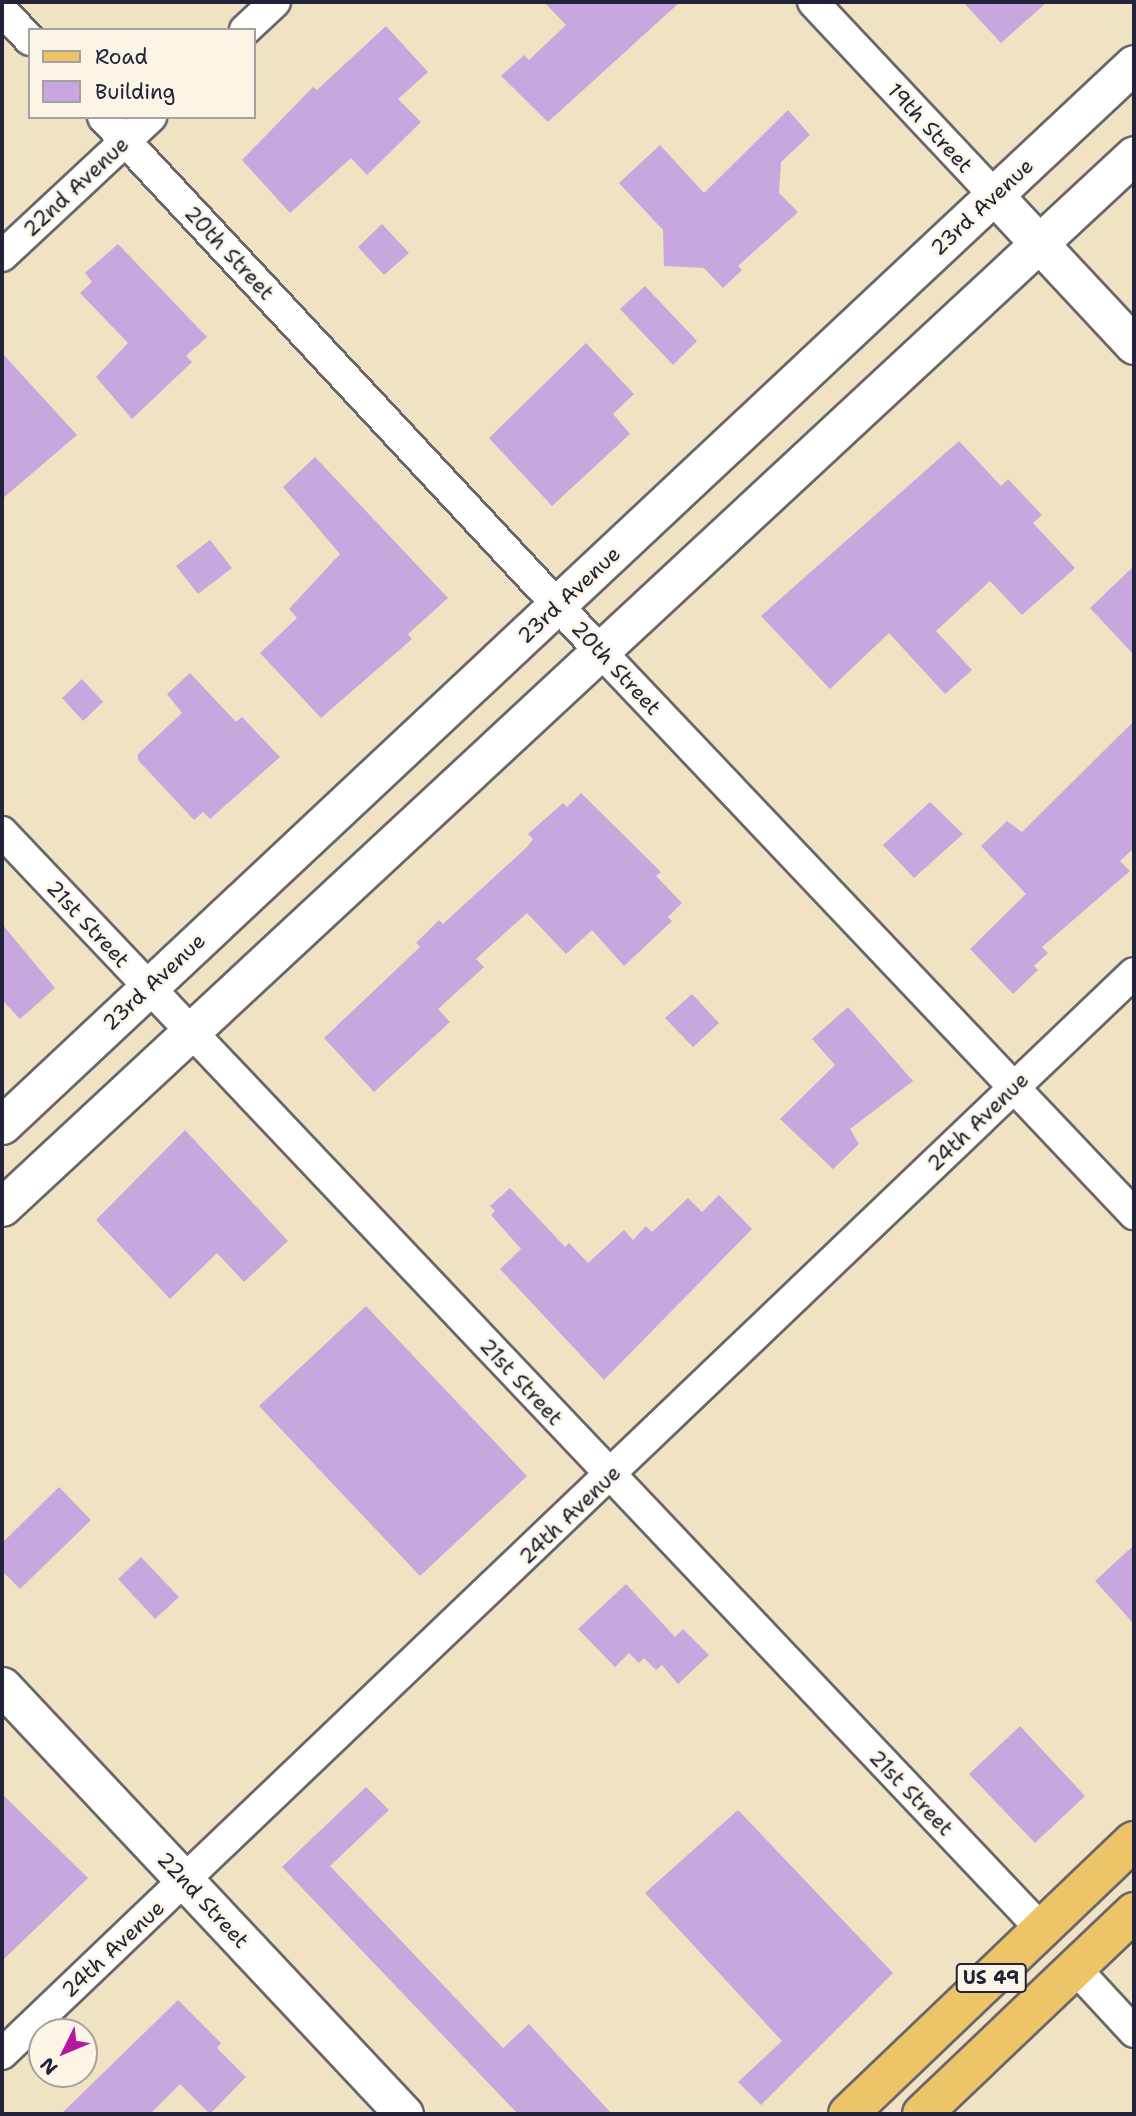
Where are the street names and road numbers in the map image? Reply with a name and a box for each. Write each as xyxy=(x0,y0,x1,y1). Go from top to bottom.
street label: 19th Street xyxy=(882,78,978,178)
street label: 22nd Avenue xyxy=(18,132,134,242)
street label: 23rd Avenue xyxy=(925,153,1039,261)
street label: 20th Street xyxy=(179,201,279,305)
street label: 23rd Avenue xyxy=(512,541,626,649)
street label: 20th Street xyxy=(566,616,666,720)
street label: 21st Street xyxy=(41,875,135,973)
street label: 23rd Avenue xyxy=(97,928,211,1036)
street label: 24th Avenue xyxy=(922,1067,1034,1177)
street label: 21st Street xyxy=(474,1333,568,1431)
street label: 24th Avenue xyxy=(514,1460,626,1570)
street label: 21st Street xyxy=(864,1745,958,1841)
street label: 22nd Street xyxy=(152,1847,254,1953)
street label: 24th Avenue xyxy=(56,1895,170,2003)
road number: US 49 xyxy=(954,1962,1028,1994)

